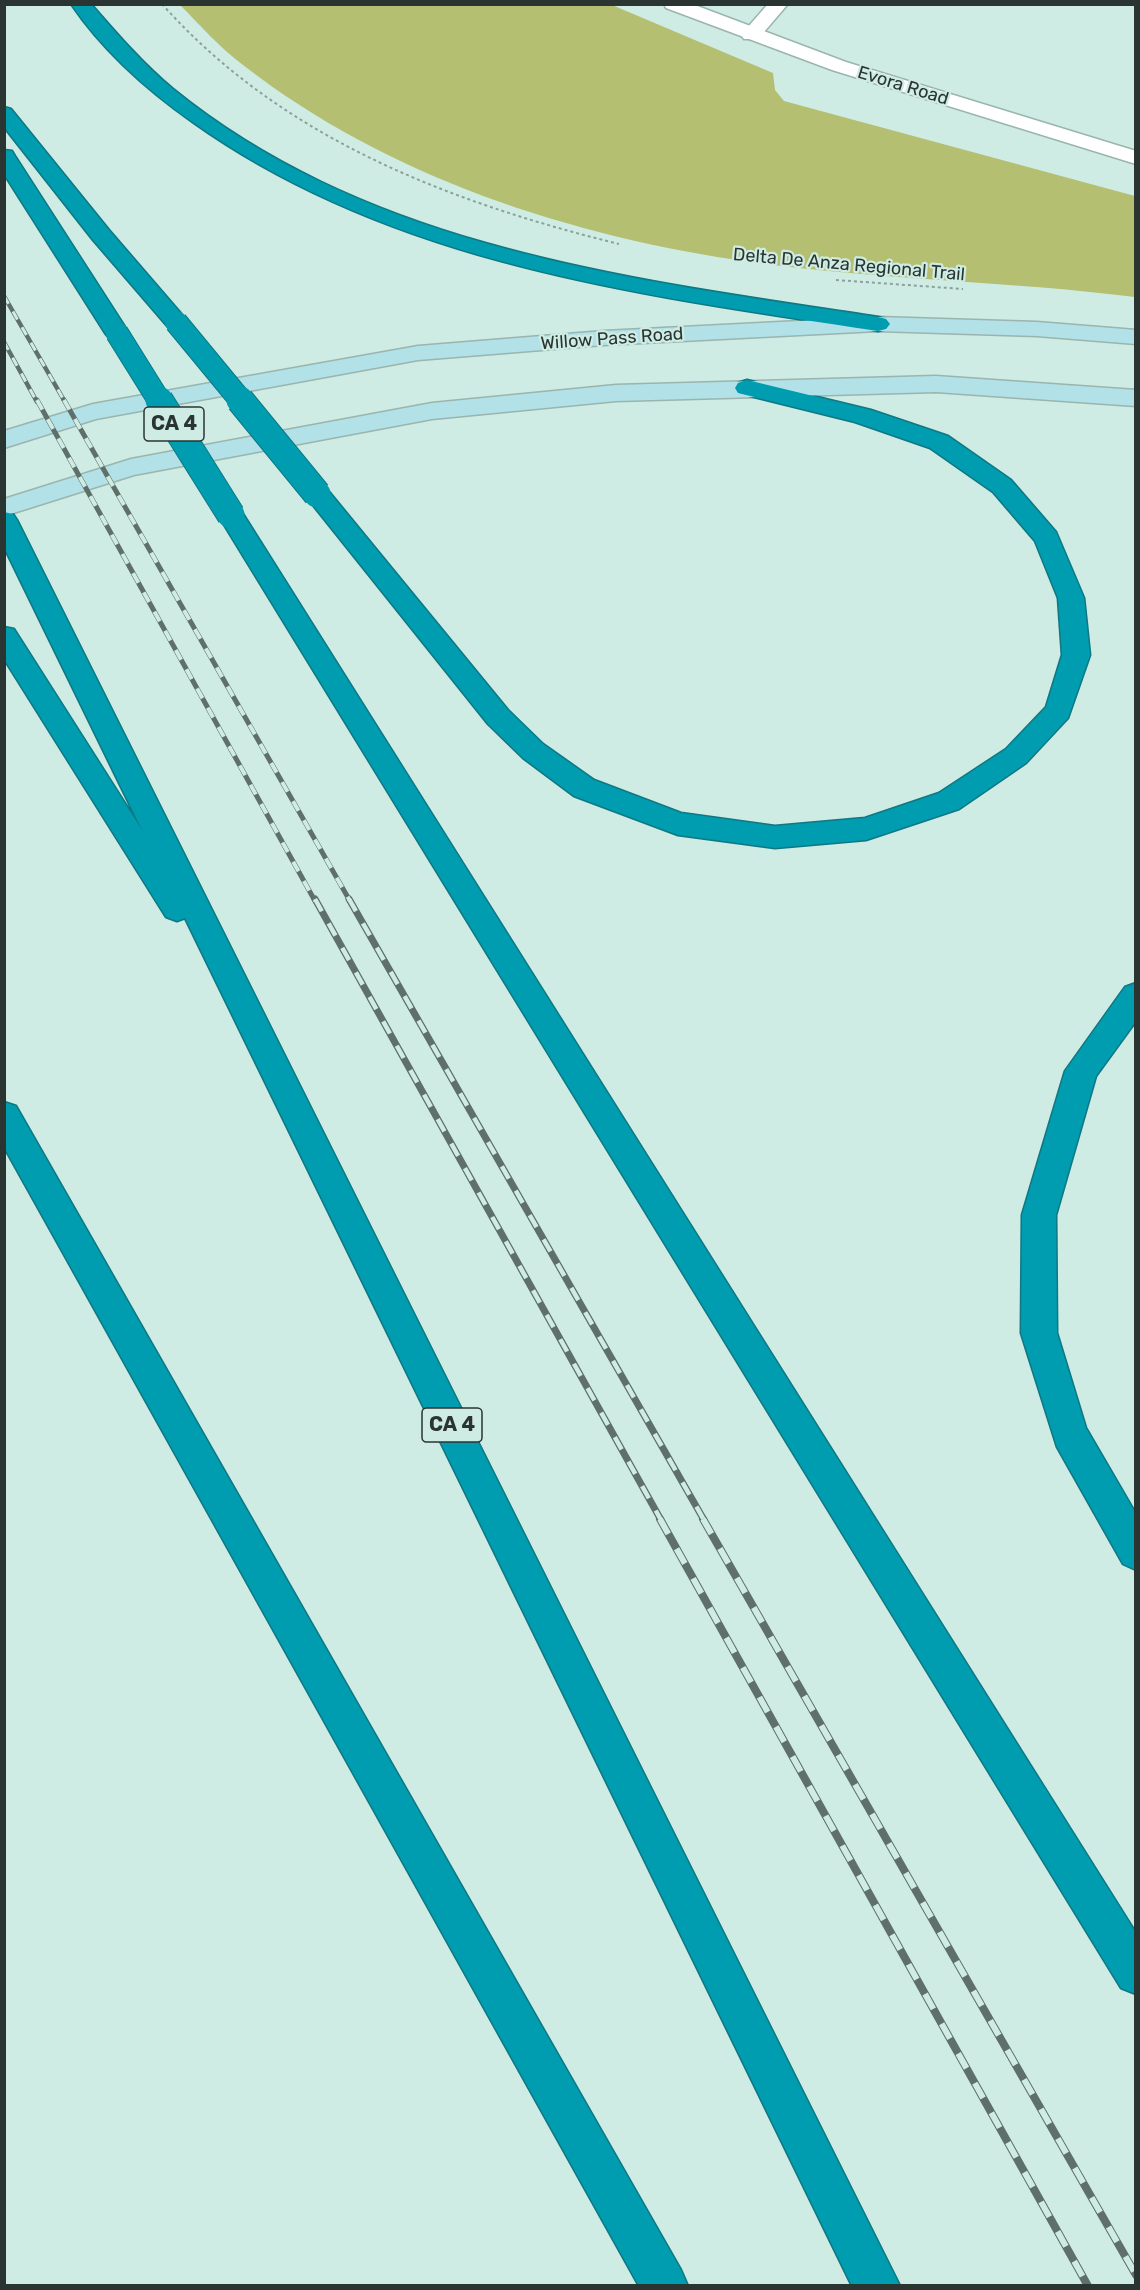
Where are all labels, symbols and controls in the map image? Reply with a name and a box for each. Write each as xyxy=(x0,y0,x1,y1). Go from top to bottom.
street label: Evora Road xyxy=(855,62,951,110)
street label: Delta De Anza Regional Trail xyxy=(732,244,966,286)
street label: Willow Pass Road xyxy=(540,323,684,355)
road number: CA 4 xyxy=(144,407,204,441)
road number: CA 4 xyxy=(422,1408,482,1442)

